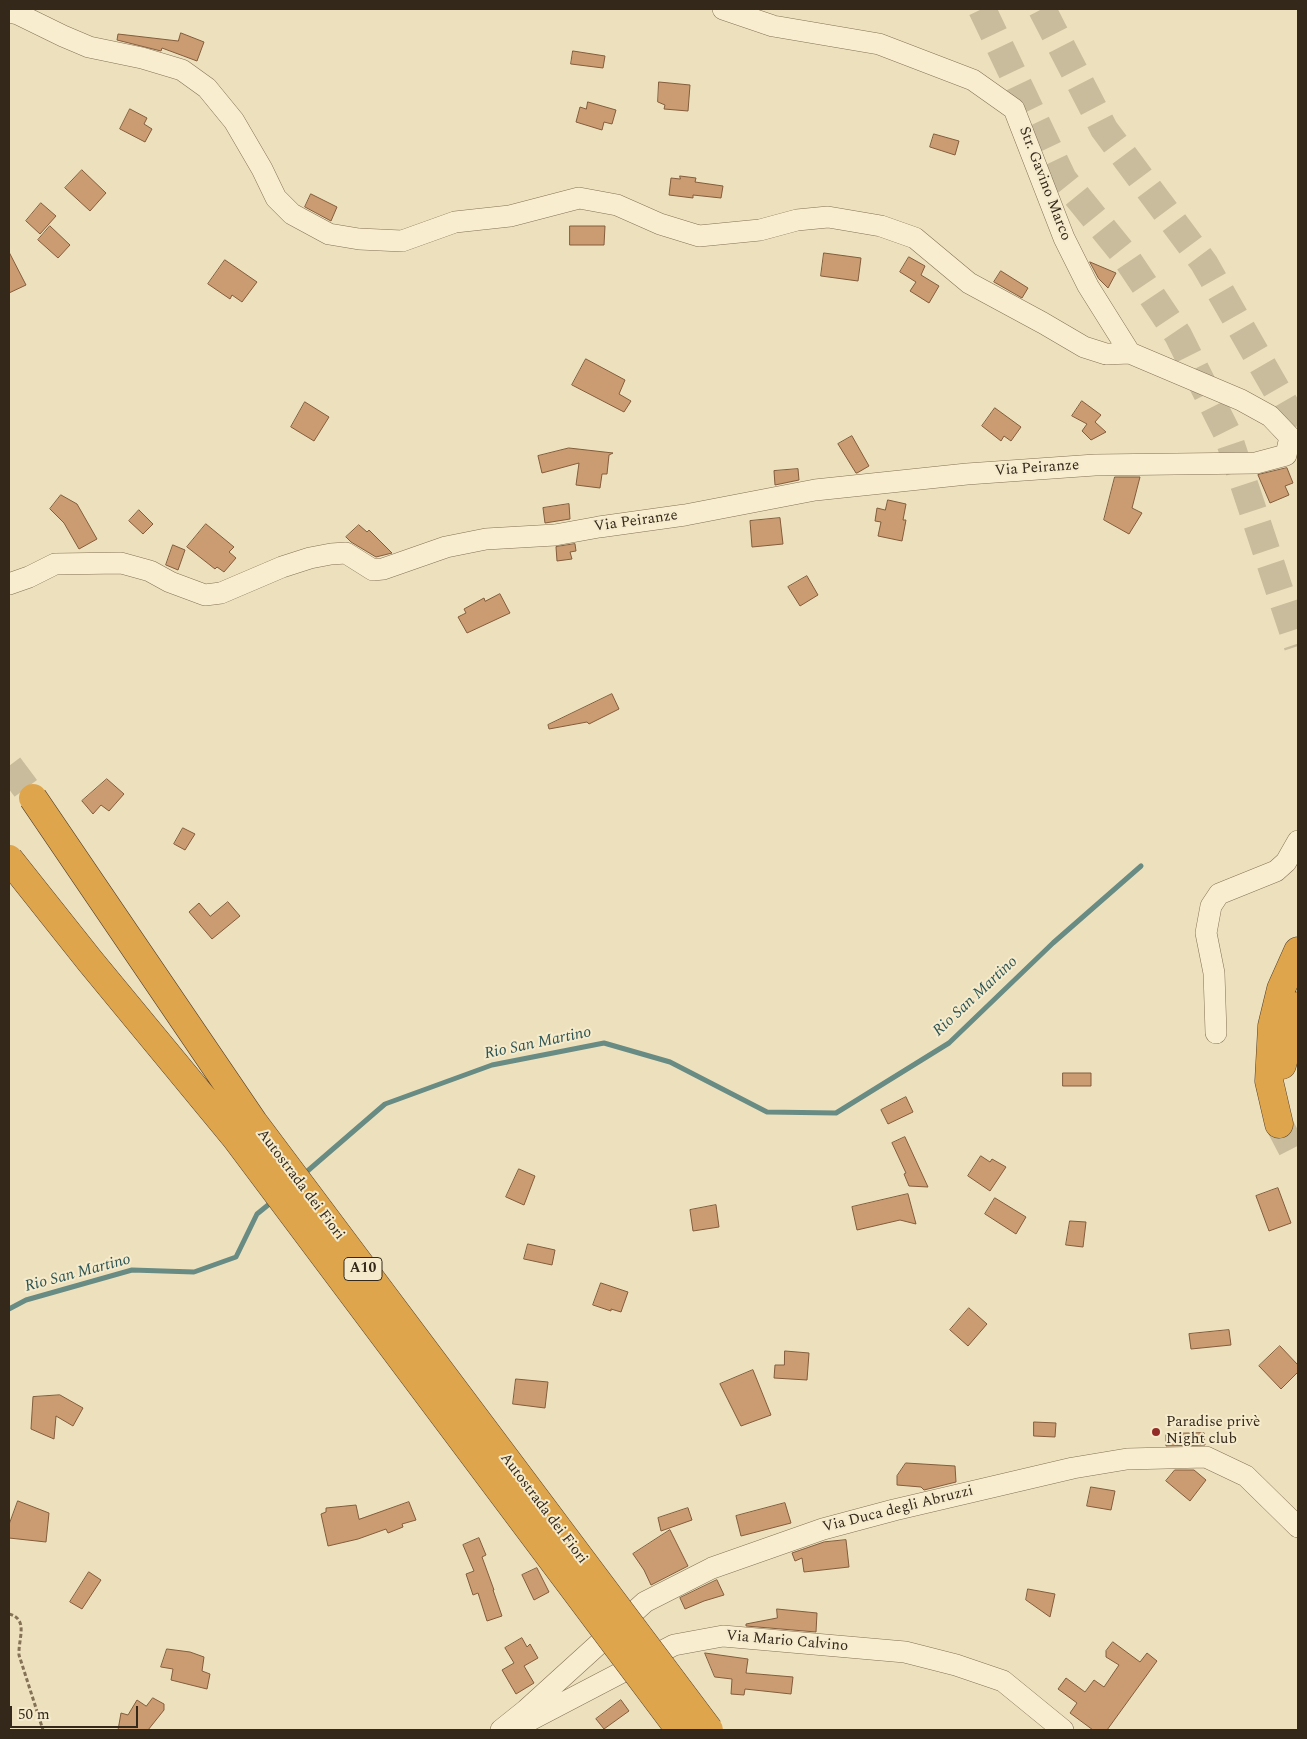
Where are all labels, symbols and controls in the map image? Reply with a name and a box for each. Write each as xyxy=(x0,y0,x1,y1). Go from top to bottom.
street label: Str. Gavino Marco xyxy=(1014,124,1074,244)
street label: Via Peiranze xyxy=(994,457,1080,481)
street label: Via Peiranze xyxy=(593,507,679,537)
water label: Rio San Martino xyxy=(930,953,1022,1041)
water label: Rio San Martino xyxy=(483,1023,593,1065)
street label: Autostrada dei Fiori xyxy=(252,1126,348,1244)
water label: Rio San Martino xyxy=(23,1251,133,1297)
road number: A10 xyxy=(344,1258,382,1280)
place label: Paradise privè Night club xyxy=(1166,1414,1260,1449)
marker: Paradise privè Night club xyxy=(1150,1426,1162,1438)
street label: Autostrada dei Fiori xyxy=(495,1450,591,1568)
street label: Via Duca degli Abruzzi xyxy=(821,1483,975,1537)
street label: Via Mario Calvino xyxy=(725,1628,849,1656)
scale bar xyxy=(12,1696,140,1728)
text: 50 m xyxy=(18,1703,50,1726)

